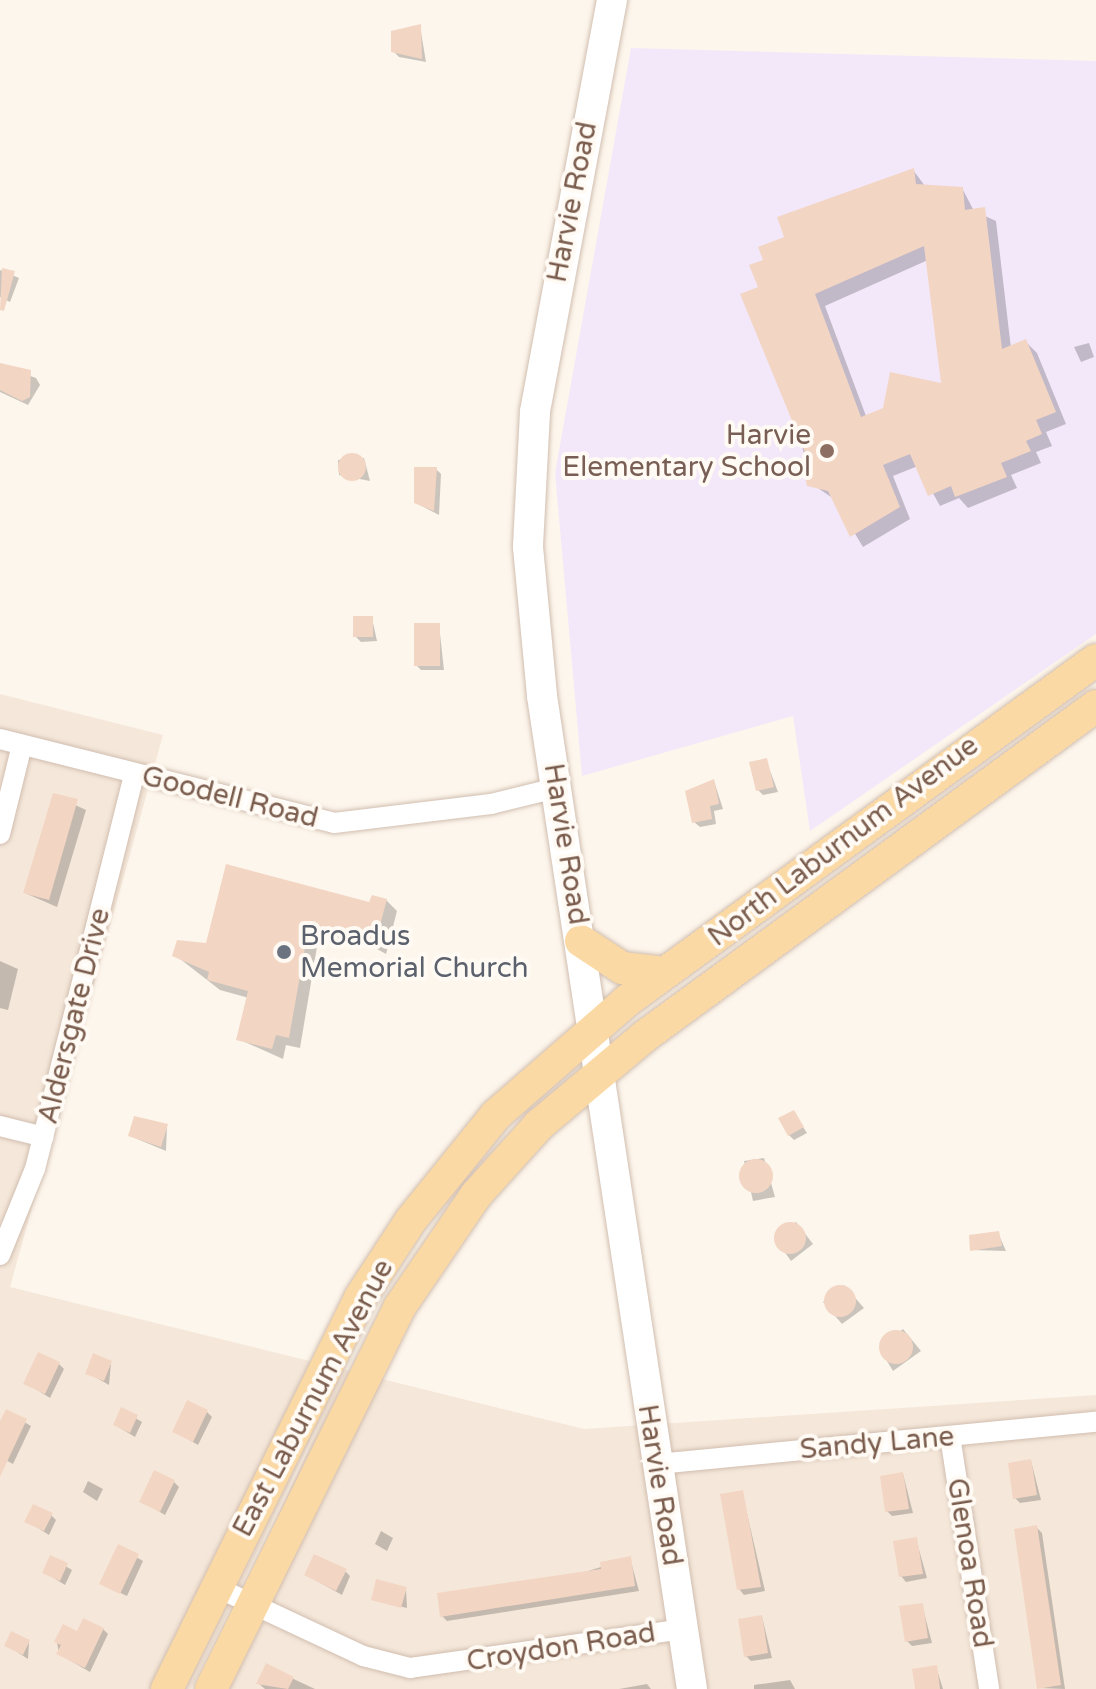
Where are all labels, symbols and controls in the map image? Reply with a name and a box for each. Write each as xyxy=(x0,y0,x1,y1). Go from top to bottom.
street label: Harvie Road xyxy=(540,119,604,285)
place label: Harvie Elementary School xyxy=(562,418,811,484)
marker: Harvie Elementary School xyxy=(818,442,836,460)
street label: North Laburnum Avenue xyxy=(701,728,985,954)
street label: Goodell Road xyxy=(138,759,322,835)
street label: Harvie Road xyxy=(537,761,595,927)
street label: Aldersgate Drive xyxy=(31,905,117,1127)
place label: Broadus Memorial Church xyxy=(300,919,529,985)
marker: Broadus Memorial Church xyxy=(275,943,293,961)
street label: East Laburnum Avenue xyxy=(226,1254,400,1542)
street label: Harvie Road xyxy=(631,1402,689,1568)
street label: Sandy Lane xyxy=(798,1420,956,1466)
street label: Glenoa Road xyxy=(940,1476,1000,1650)
street label: Croydon Road xyxy=(464,1615,658,1679)

